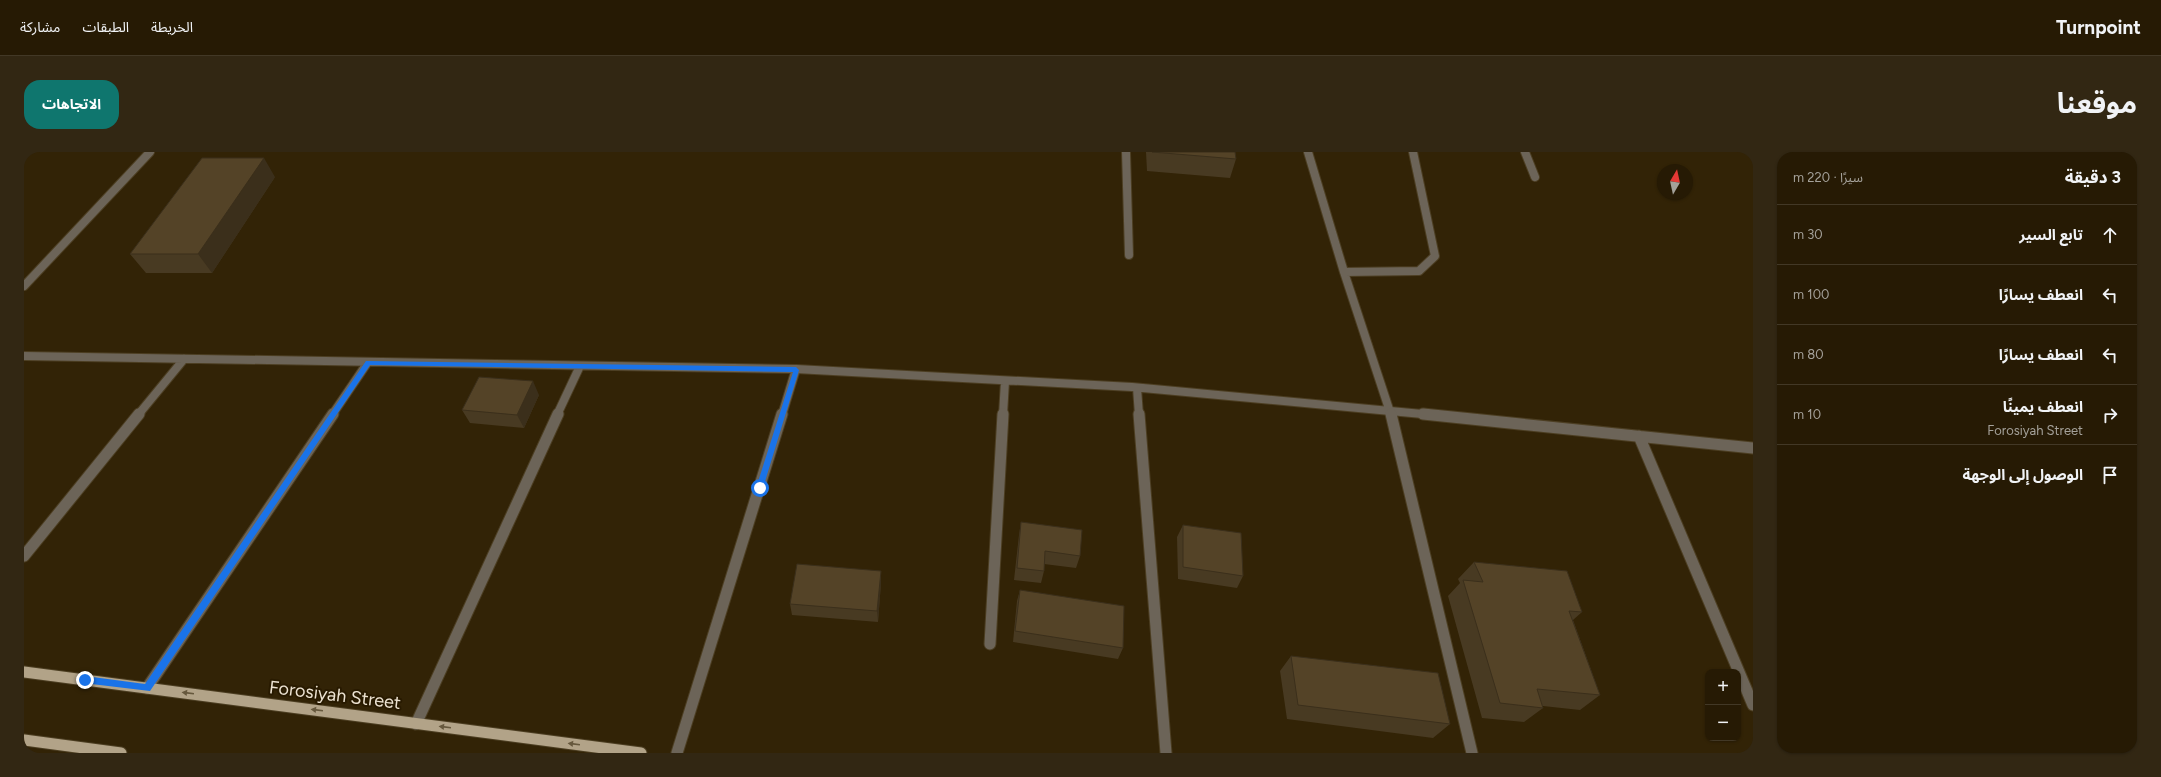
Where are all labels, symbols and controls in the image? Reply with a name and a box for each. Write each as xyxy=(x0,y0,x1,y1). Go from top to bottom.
text: Turnpoint xyxy=(2056,16,2141,39)
text: مشاركة xyxy=(20,19,60,36)
text: الطبقات xyxy=(82,19,129,36)
text: الخريطة xyxy=(151,19,193,36)
button: الاتجاهات xyxy=(24,80,119,129)
text: موقعنا xyxy=(2057,86,2137,120)
north arrow xyxy=(1657,164,1693,200)
text: 3 دقيقة xyxy=(2065,167,2121,187)
text: سيرًا · 220 m xyxy=(1793,170,1863,185)
icon: ahead xyxy=(2099,224,2121,246)
text: تابع السير xyxy=(2019,226,2083,244)
text: 30 m xyxy=(1793,227,1823,242)
icon: left xyxy=(2099,284,2121,306)
text: انعطف يسارًا xyxy=(1999,286,2083,304)
text: 100 m xyxy=(1793,287,1829,302)
icon: left xyxy=(2099,344,2121,366)
text: انعطف يسارًا xyxy=(1999,346,2083,364)
text: 80 m xyxy=(1793,347,1824,362)
text: انعطف يمينًا xyxy=(2003,398,2083,416)
icon: right xyxy=(2099,404,2121,426)
text: 10 m xyxy=(1793,407,1821,422)
text: Forosiyah Street xyxy=(1987,423,2083,438)
icon: arrive xyxy=(2099,464,2121,486)
text: الوصول إلى الوجهة xyxy=(1963,466,2083,484)
route start xyxy=(751,479,769,497)
map controls xyxy=(1705,669,1741,741)
button: + xyxy=(1705,669,1741,705)
route end xyxy=(76,671,94,689)
street label: Forosiyah Street xyxy=(268,676,402,714)
one-way arrow xyxy=(182,690,194,697)
button: − xyxy=(1705,705,1741,741)
one-way arrow xyxy=(310,707,323,713)
one-way arrow xyxy=(439,724,452,730)
one-way arrow xyxy=(568,741,580,747)

